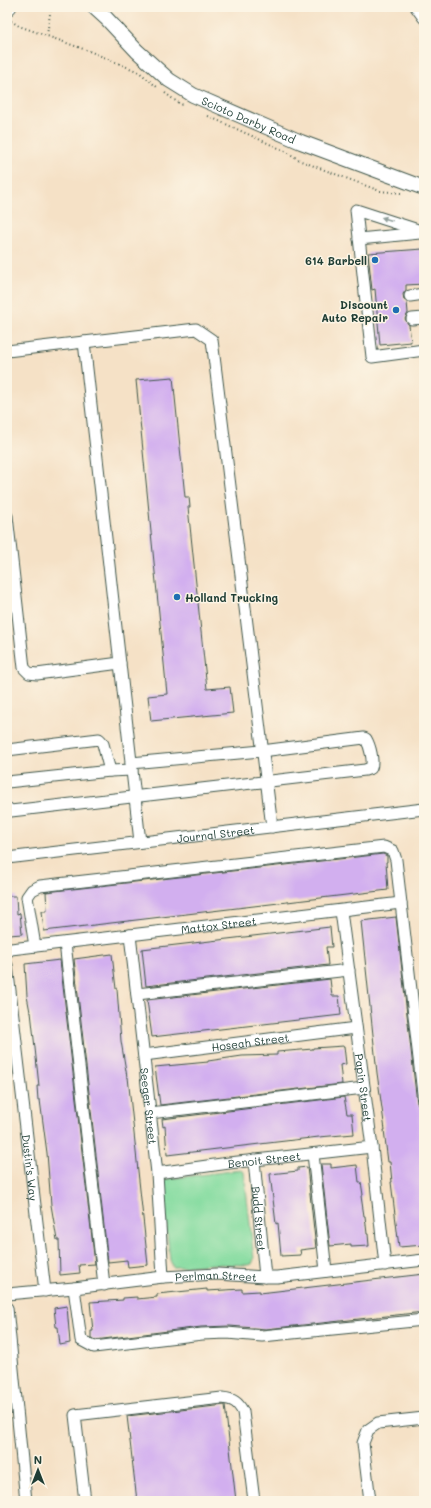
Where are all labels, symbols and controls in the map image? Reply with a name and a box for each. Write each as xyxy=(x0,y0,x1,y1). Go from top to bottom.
street label: Scioto Darby Road xyxy=(200,92,298,146)
one-way arrow xyxy=(380,216,392,222)
place label: 614 Barbell xyxy=(305,253,367,268)
marker: 614 Barbell xyxy=(370,255,380,265)
place label: Discount Auto Repair xyxy=(321,297,388,325)
marker: Discount Auto Repair xyxy=(391,305,401,315)
place label: Holland Trucking xyxy=(185,590,279,605)
marker: Holland Trucking xyxy=(172,592,182,602)
street label: Journal Street xyxy=(176,821,256,846)
street label: Mattox Street xyxy=(180,913,257,936)
street label: Hoseah Street xyxy=(210,1029,290,1054)
street label: Papin Street xyxy=(352,1053,376,1123)
street label: Seeger Street xyxy=(138,1067,161,1145)
street label: Dustin's Way xyxy=(19,1134,42,1202)
street label: Benoit Street xyxy=(227,1148,301,1171)
street label: Budd Street xyxy=(249,1185,270,1252)
street label: Perlman Street xyxy=(175,1266,258,1284)
north arrow xyxy=(18,1450,58,1490)
text: N xyxy=(34,1452,42,1467)

